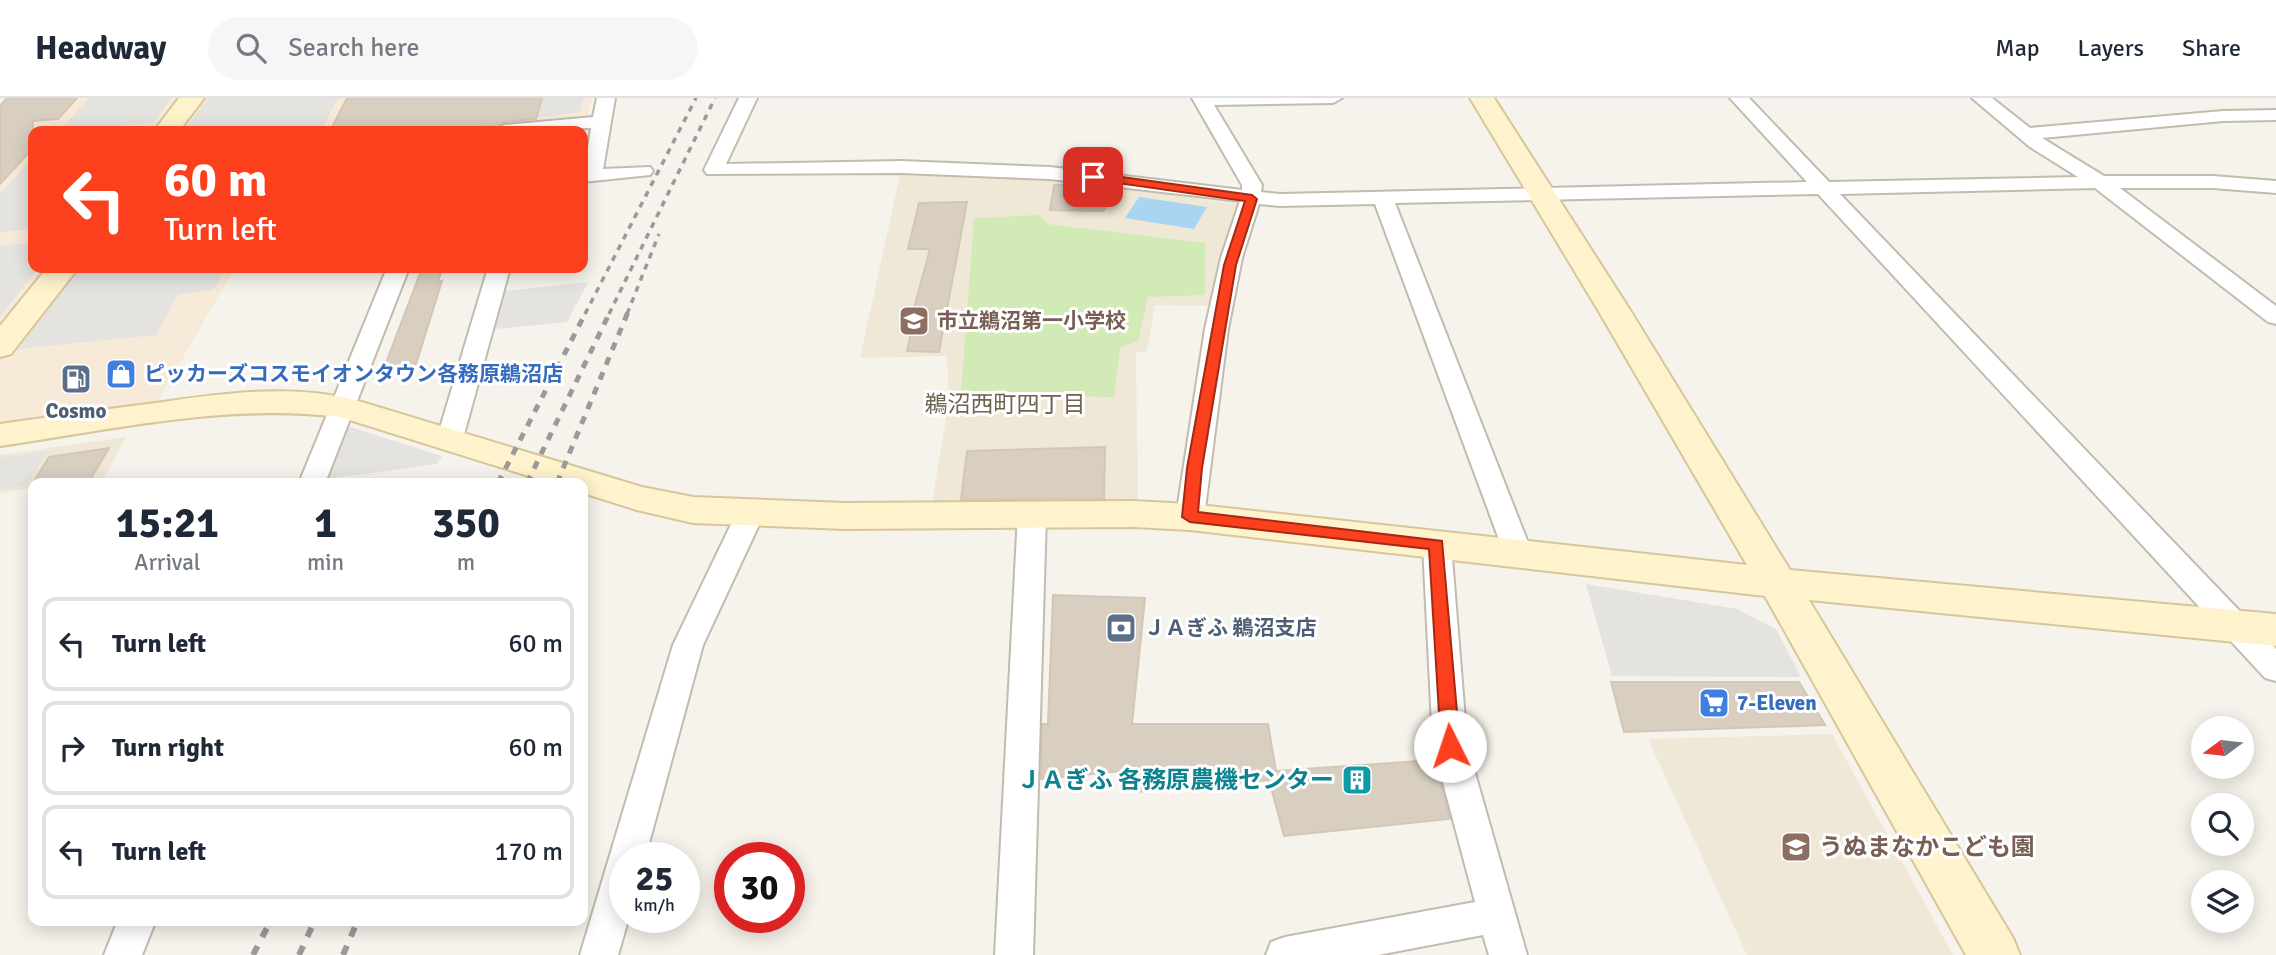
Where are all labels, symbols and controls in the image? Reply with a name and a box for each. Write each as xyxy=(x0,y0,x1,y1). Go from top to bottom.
search box xyxy=(208,17,698,80)
text: Headway xyxy=(35,28,166,69)
icon: search xyxy=(232,29,270,67)
text: Search here xyxy=(288,32,419,64)
text: Map xyxy=(1995,33,2040,63)
text: Layers xyxy=(2078,33,2144,63)
text: Share xyxy=(2182,33,2241,63)
pin xyxy=(1063,147,1123,207)
text: 60 m xyxy=(164,150,267,210)
icon: left xyxy=(49,154,140,245)
icon: arrive xyxy=(1074,158,1112,196)
text: Turn left xyxy=(164,210,277,249)
school or university icon: 市立鵜沼第一小学校 xyxy=(897,304,931,338)
place label: 市立鵜沼第一小学校 xyxy=(937,308,1126,334)
shop icon: ピッカーズコスモイオンタウン各務原鵜沼店 xyxy=(104,357,138,391)
place label: ピッカーズコスモイオンタウン各務原鵜沼店 xyxy=(144,361,563,387)
fuel station icon: Cosmo xyxy=(59,362,93,396)
district label: 鵜沼西町四丁目 xyxy=(925,390,1086,419)
place label: Cosmo xyxy=(46,398,106,424)
text: 15:21 xyxy=(116,498,219,549)
text: 1 xyxy=(314,498,337,549)
text: 350 xyxy=(432,498,500,549)
text: Arrival xyxy=(134,548,201,577)
text: min xyxy=(307,548,344,577)
text: m xyxy=(457,548,475,577)
bank icon: ＪＡぎふ 鵜沼支店 xyxy=(1104,611,1138,645)
place label: ＪＡぎふ 鵜沼支店 xyxy=(1144,615,1317,641)
icon: left xyxy=(53,625,91,663)
text: Turn left xyxy=(112,628,206,660)
text: 60 m xyxy=(508,628,563,660)
supermarket icon: 7-Eleven xyxy=(1697,686,1731,720)
place label: 7-Eleven xyxy=(1737,690,1817,716)
position arrow xyxy=(1413,709,1487,783)
north arrow xyxy=(2191,716,2254,779)
map controls xyxy=(2191,716,2254,933)
icon: right xyxy=(53,729,91,767)
text: Turn right xyxy=(112,732,224,764)
text: 60 m xyxy=(508,732,563,764)
building icon: ＪＡぎふ 各務原農機センター xyxy=(1340,763,1374,797)
place label: ＪＡぎふ 各務原農機センター xyxy=(1017,765,1334,795)
button: search xyxy=(2191,793,2254,856)
school or university icon: うぬまなかこども園 xyxy=(1779,830,1813,864)
place label: うぬまなかこども園 xyxy=(1819,832,2035,862)
icon: left xyxy=(53,833,91,871)
text: Turn left xyxy=(112,836,206,868)
text: 170 m xyxy=(494,836,563,868)
speed limit sign: 30 xyxy=(714,842,805,933)
text: 25 xyxy=(636,857,673,900)
button: layers xyxy=(2191,870,2254,933)
text: km/h xyxy=(634,894,675,916)

